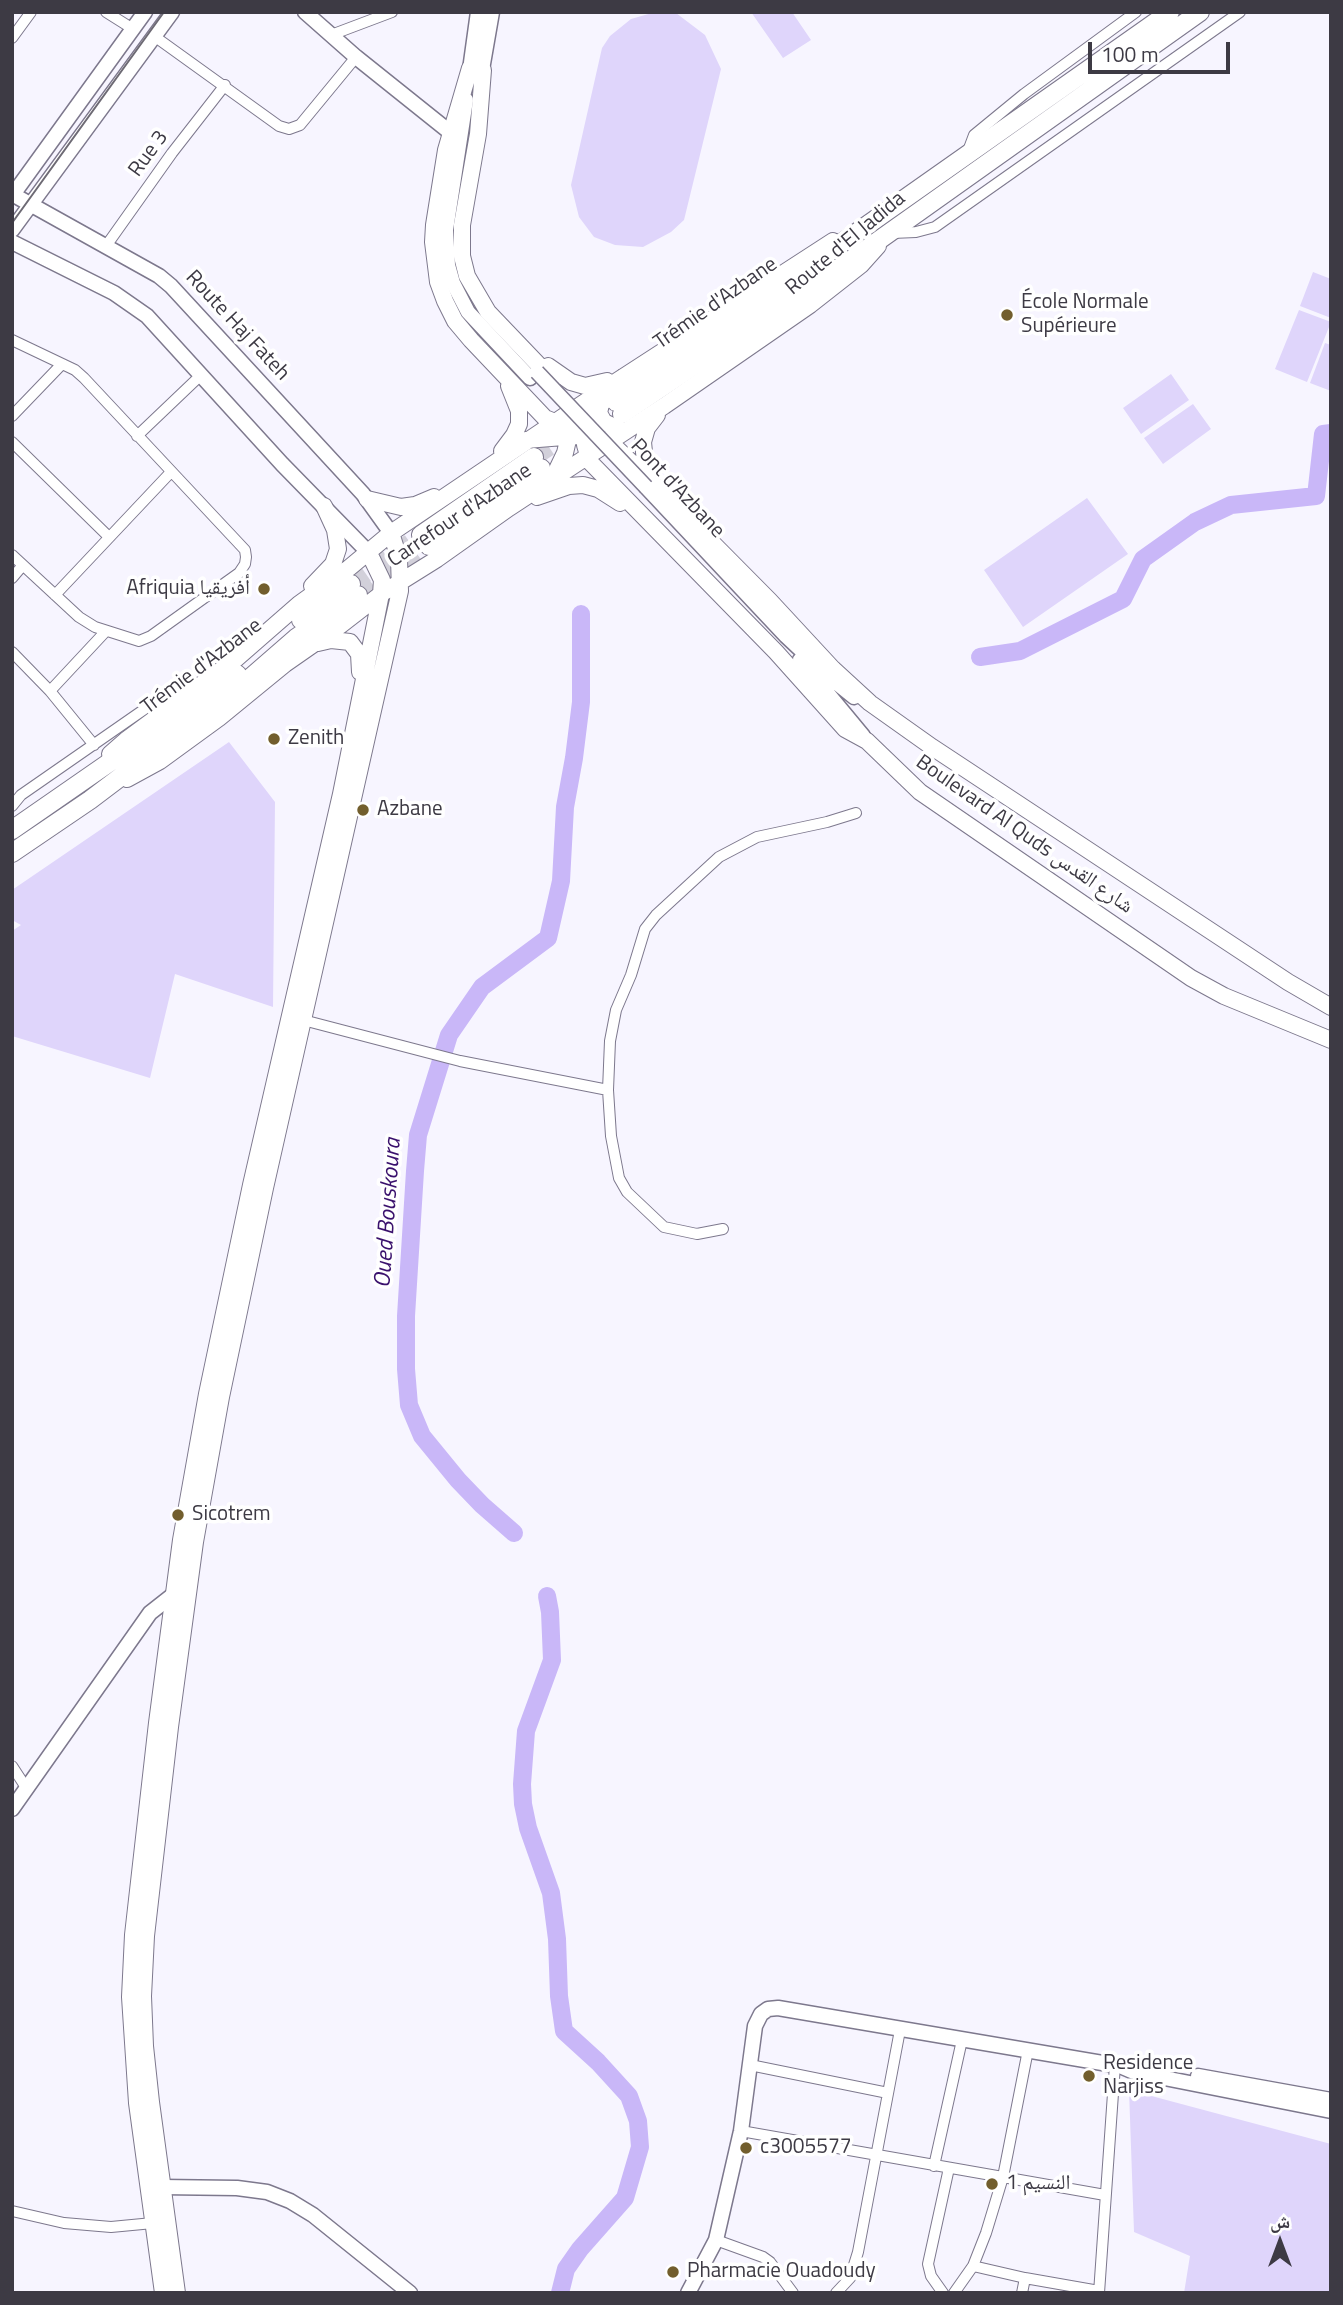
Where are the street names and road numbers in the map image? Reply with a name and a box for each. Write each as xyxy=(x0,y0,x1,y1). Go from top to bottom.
street label: Rue 3 xyxy=(124,126,174,182)
street label: Route d'El Jadida xyxy=(781,187,911,301)
street label: Trémie d'Azbane xyxy=(650,252,782,356)
street label: Route Haj Fateh xyxy=(179,266,295,386)
street label: Pont d'Azbane xyxy=(625,434,729,544)
street label: Carrefour d'Azbane xyxy=(383,459,537,573)
street label: Trémie d'Azbane xyxy=(137,613,267,721)
street label: Boulevard Al Quds شارع القدس xyxy=(910,750,1138,920)

